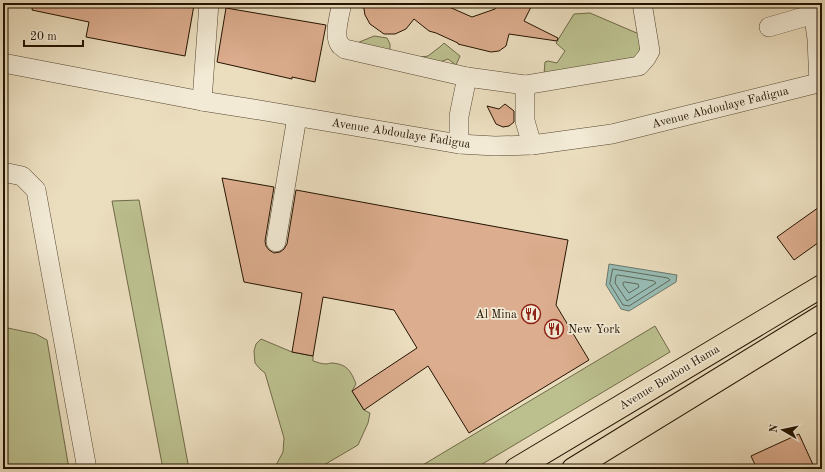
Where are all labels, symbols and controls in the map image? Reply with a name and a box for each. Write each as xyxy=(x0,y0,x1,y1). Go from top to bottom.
scale bar xyxy=(24,22,83,48)
text: 20 m xyxy=(30,31,57,43)
street label: Avenue Abdoulaye Fadigua xyxy=(651,85,790,131)
street label: Avenue Abdoulaye Fadigua xyxy=(330,117,471,151)
restaurant icon: Al Mina xyxy=(520,303,542,325)
place label: Al Mina xyxy=(476,309,517,321)
restaurant icon: New York xyxy=(543,318,565,340)
place label: New York xyxy=(568,324,620,336)
street label: Avenue Boubou Hama xyxy=(617,343,722,413)
north arrow xyxy=(763,410,803,450)
text: N xyxy=(769,423,781,434)

